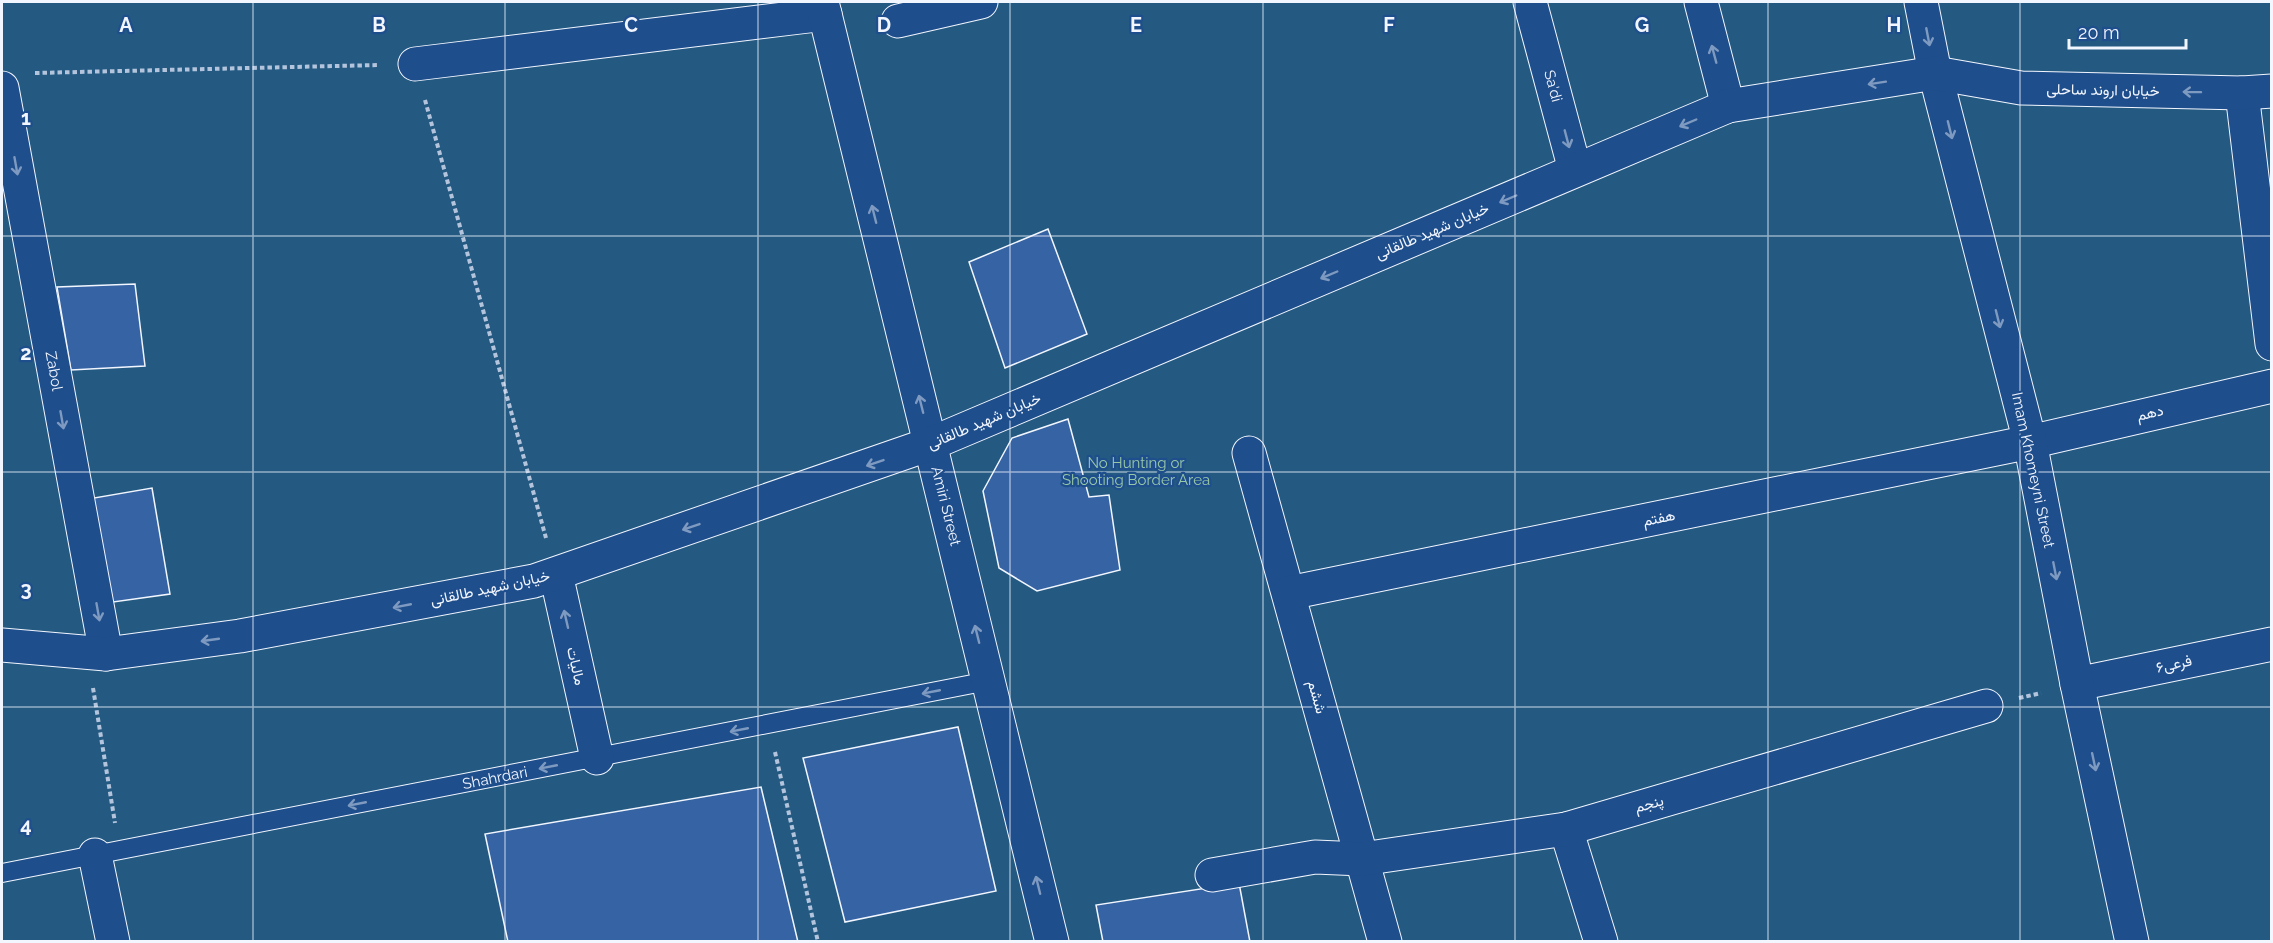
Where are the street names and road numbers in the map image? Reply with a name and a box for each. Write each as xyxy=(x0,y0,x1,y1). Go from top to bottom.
street label: Sa'di xyxy=(1540,68,1566,104)
street label: خیابان اروند ساحلی xyxy=(2046,80,2160,101)
street label: خیابان شهيد طالقانی xyxy=(1372,199,1492,264)
street label: Zabol xyxy=(42,350,66,393)
street label: خیابان شهيد طالقانی xyxy=(924,389,1044,454)
street label: Imam Khomeyni Street xyxy=(2008,391,2058,549)
street label: دهم xyxy=(2135,401,2165,426)
street label: Amiri Street xyxy=(927,464,965,548)
street label: هفتم xyxy=(1641,506,1677,531)
street label: خیابان شهيد طالقانی xyxy=(429,567,552,610)
street label: مالیات xyxy=(563,645,589,687)
street label: فرعی۶ xyxy=(2154,651,2194,678)
street label: ششم xyxy=(1303,678,1330,716)
street label: Shahrdari xyxy=(461,763,529,793)
street label: پنجم xyxy=(1632,791,1666,818)

